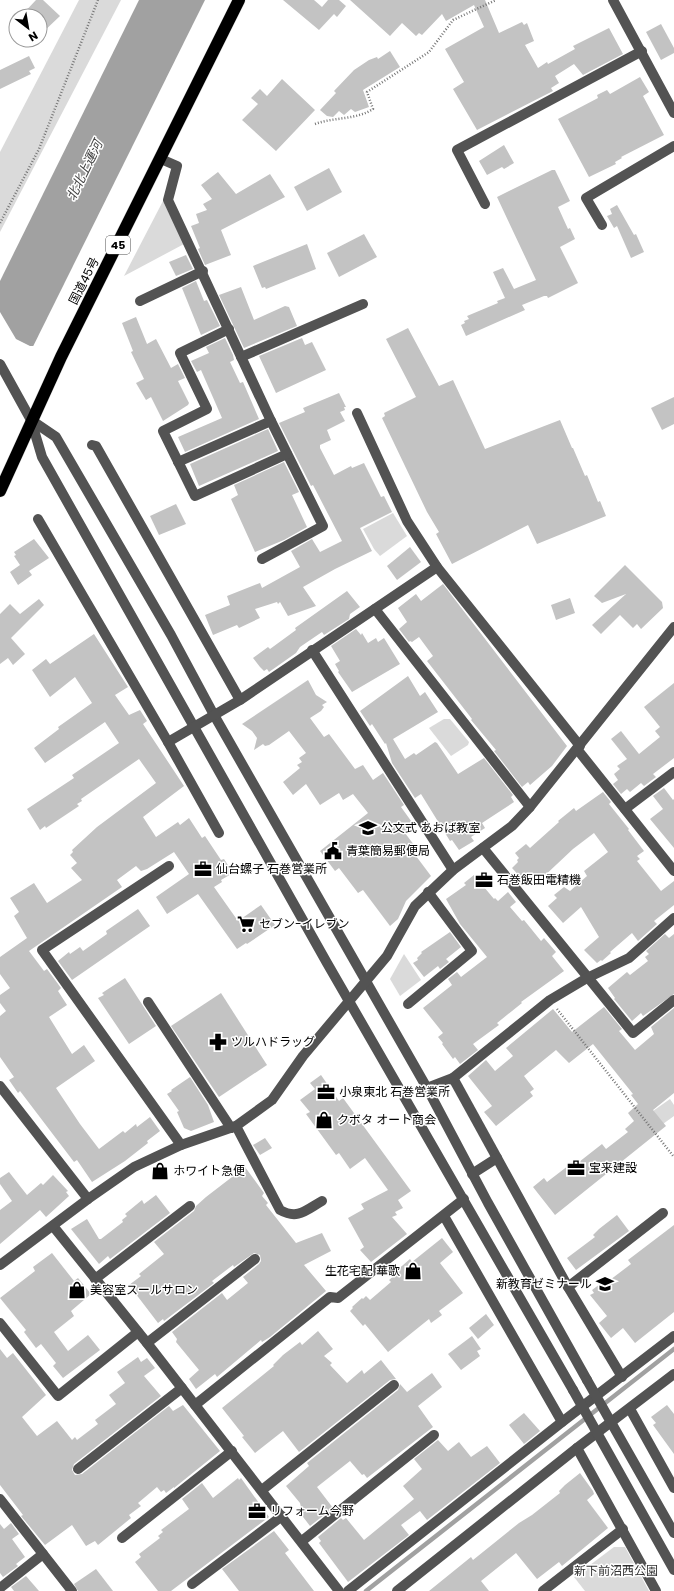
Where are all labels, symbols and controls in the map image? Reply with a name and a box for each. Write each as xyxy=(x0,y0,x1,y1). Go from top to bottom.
north arrow xyxy=(8,8,48,48)
text: N xyxy=(25,28,41,46)
water label: 北北上運河 xyxy=(62,134,109,204)
road number: 45 xyxy=(106,236,130,254)
street label: 国道45号 xyxy=(64,254,103,307)
school or university icon: 公文式 あおば教室 xyxy=(358,818,378,838)
place label: 公文式 あおば教室 xyxy=(381,819,480,836)
public building icon: 青葉簡易郵便局 xyxy=(323,841,343,861)
place label: 青葉簡易郵便局 xyxy=(346,842,430,859)
office icon: 仙台螺子 石巻営業所 xyxy=(193,859,213,879)
place label: 仙台螺子 石巻営業所 xyxy=(216,860,327,877)
office icon: 石巻飯田電精機 xyxy=(474,870,494,890)
place label: 石巻飯田電精機 xyxy=(497,871,581,888)
supermarket icon: セブン-イレブン xyxy=(236,914,256,934)
place label: セブン-イレブン xyxy=(259,915,350,932)
pharmacy icon: ツルハドラッグ xyxy=(208,1032,228,1052)
place label: ツルハドラッグ xyxy=(231,1033,315,1050)
office icon: 小泉東北 石巻営業所 xyxy=(316,1082,336,1102)
place label: 小泉東北 石巻営業所 xyxy=(339,1083,450,1100)
shop icon: クボタ オート商会 xyxy=(314,1110,334,1130)
place label: クボタ オート商会 xyxy=(337,1111,436,1128)
office icon: 宝来建設 xyxy=(566,1158,586,1178)
place label: 宝来建設 xyxy=(589,1159,637,1176)
shop icon: ホワイト急便 xyxy=(150,1161,170,1181)
place label: ホワイト急便 xyxy=(173,1162,245,1179)
shop icon: 生花宅配 華歌 xyxy=(403,1261,423,1281)
place label: 生花宅配 華歌 xyxy=(325,1262,400,1279)
school or university icon: 新教育ゼミナール xyxy=(595,1274,615,1294)
place label: 新教育ゼミナール xyxy=(496,1275,592,1292)
shop icon: 美容室スールサロン xyxy=(67,1280,87,1300)
place label: 美容室スールサロン xyxy=(90,1281,198,1298)
office icon: リフォーム今野 xyxy=(247,1501,267,1521)
place label: リフォーム今野 xyxy=(270,1502,354,1519)
park label: 新下前沼西公園 xyxy=(574,1562,658,1579)

